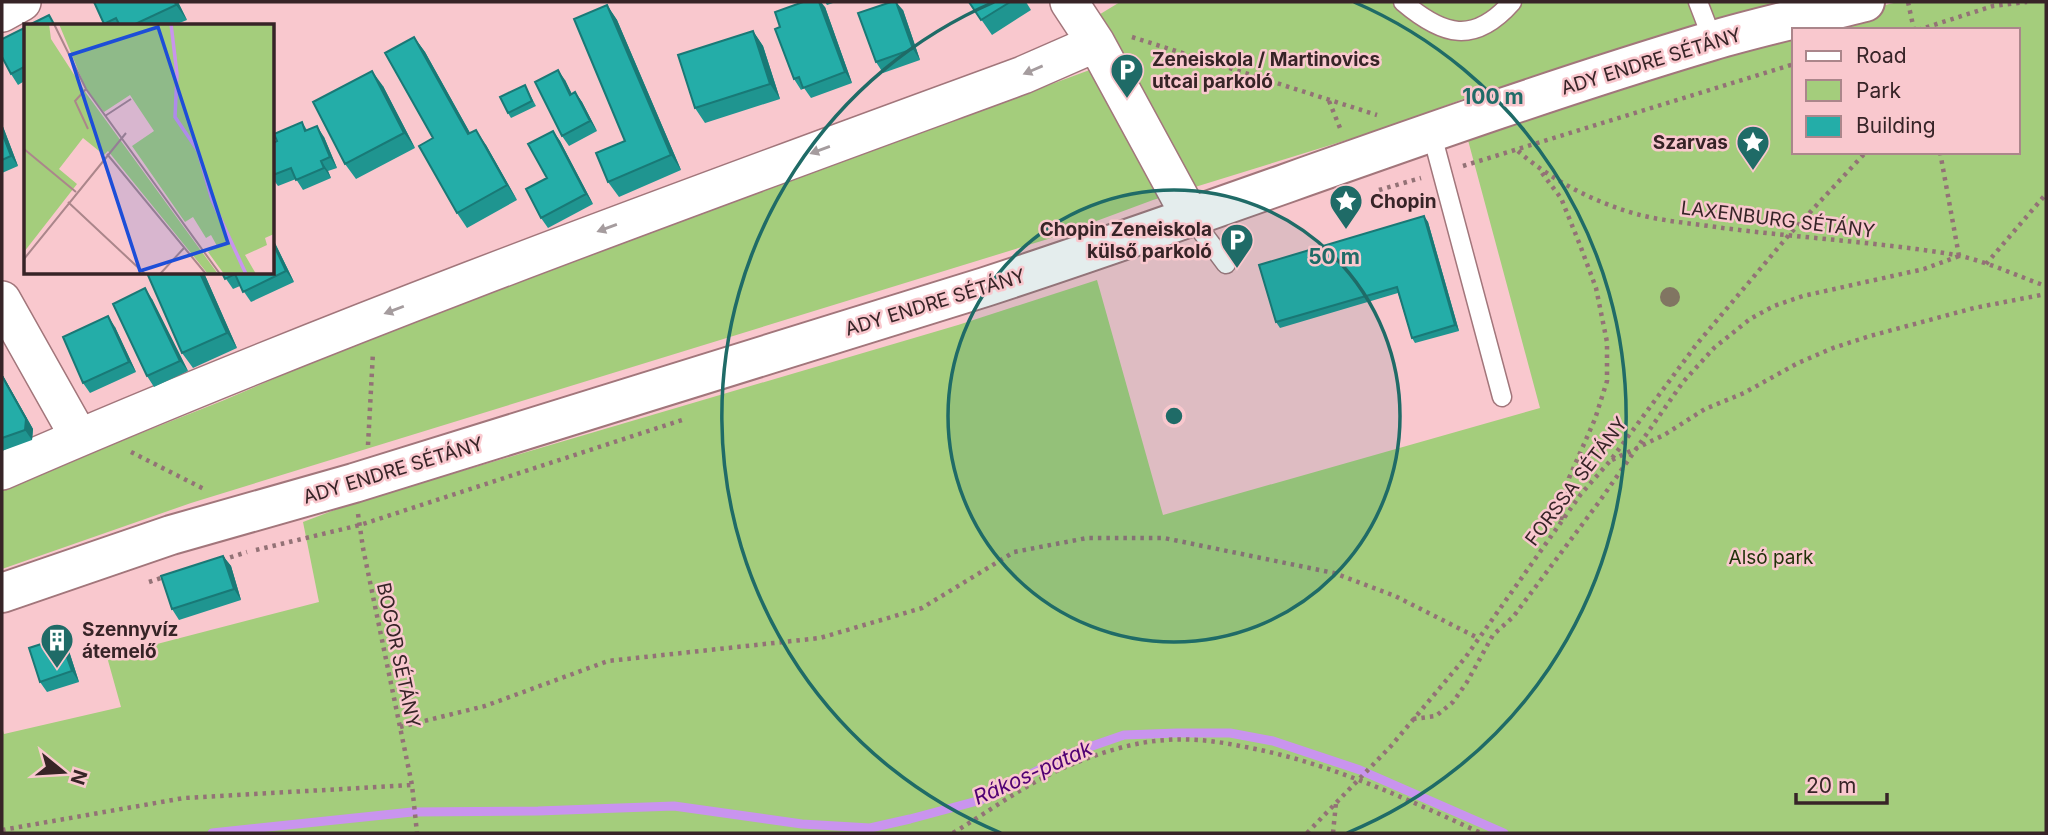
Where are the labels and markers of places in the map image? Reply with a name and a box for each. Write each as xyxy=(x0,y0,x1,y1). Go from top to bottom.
place label: Zeneiskola / Martinovics utcai parkoló xyxy=(1152,48,1380,93)
parking icon: Zeneiskola / Martinovics utcai parkoló xyxy=(1108,51,1146,100)
place icon: Szarvas xyxy=(1734,123,1772,172)
place label: Szarvas xyxy=(1653,131,1728,154)
place icon: Chopin xyxy=(1327,182,1365,231)
place label: Chopin xyxy=(1370,190,1437,213)
place label: Chopin Zeneiskola külső parkoló xyxy=(1040,218,1212,263)
parking icon: Chopin Zeneiskola külső parkoló xyxy=(1218,221,1256,270)
centre of rings xyxy=(1162,404,1186,428)
place label: Szennyvíz átemelő xyxy=(82,618,178,663)
building icon: Szennyvíz átemelő xyxy=(38,621,76,670)

